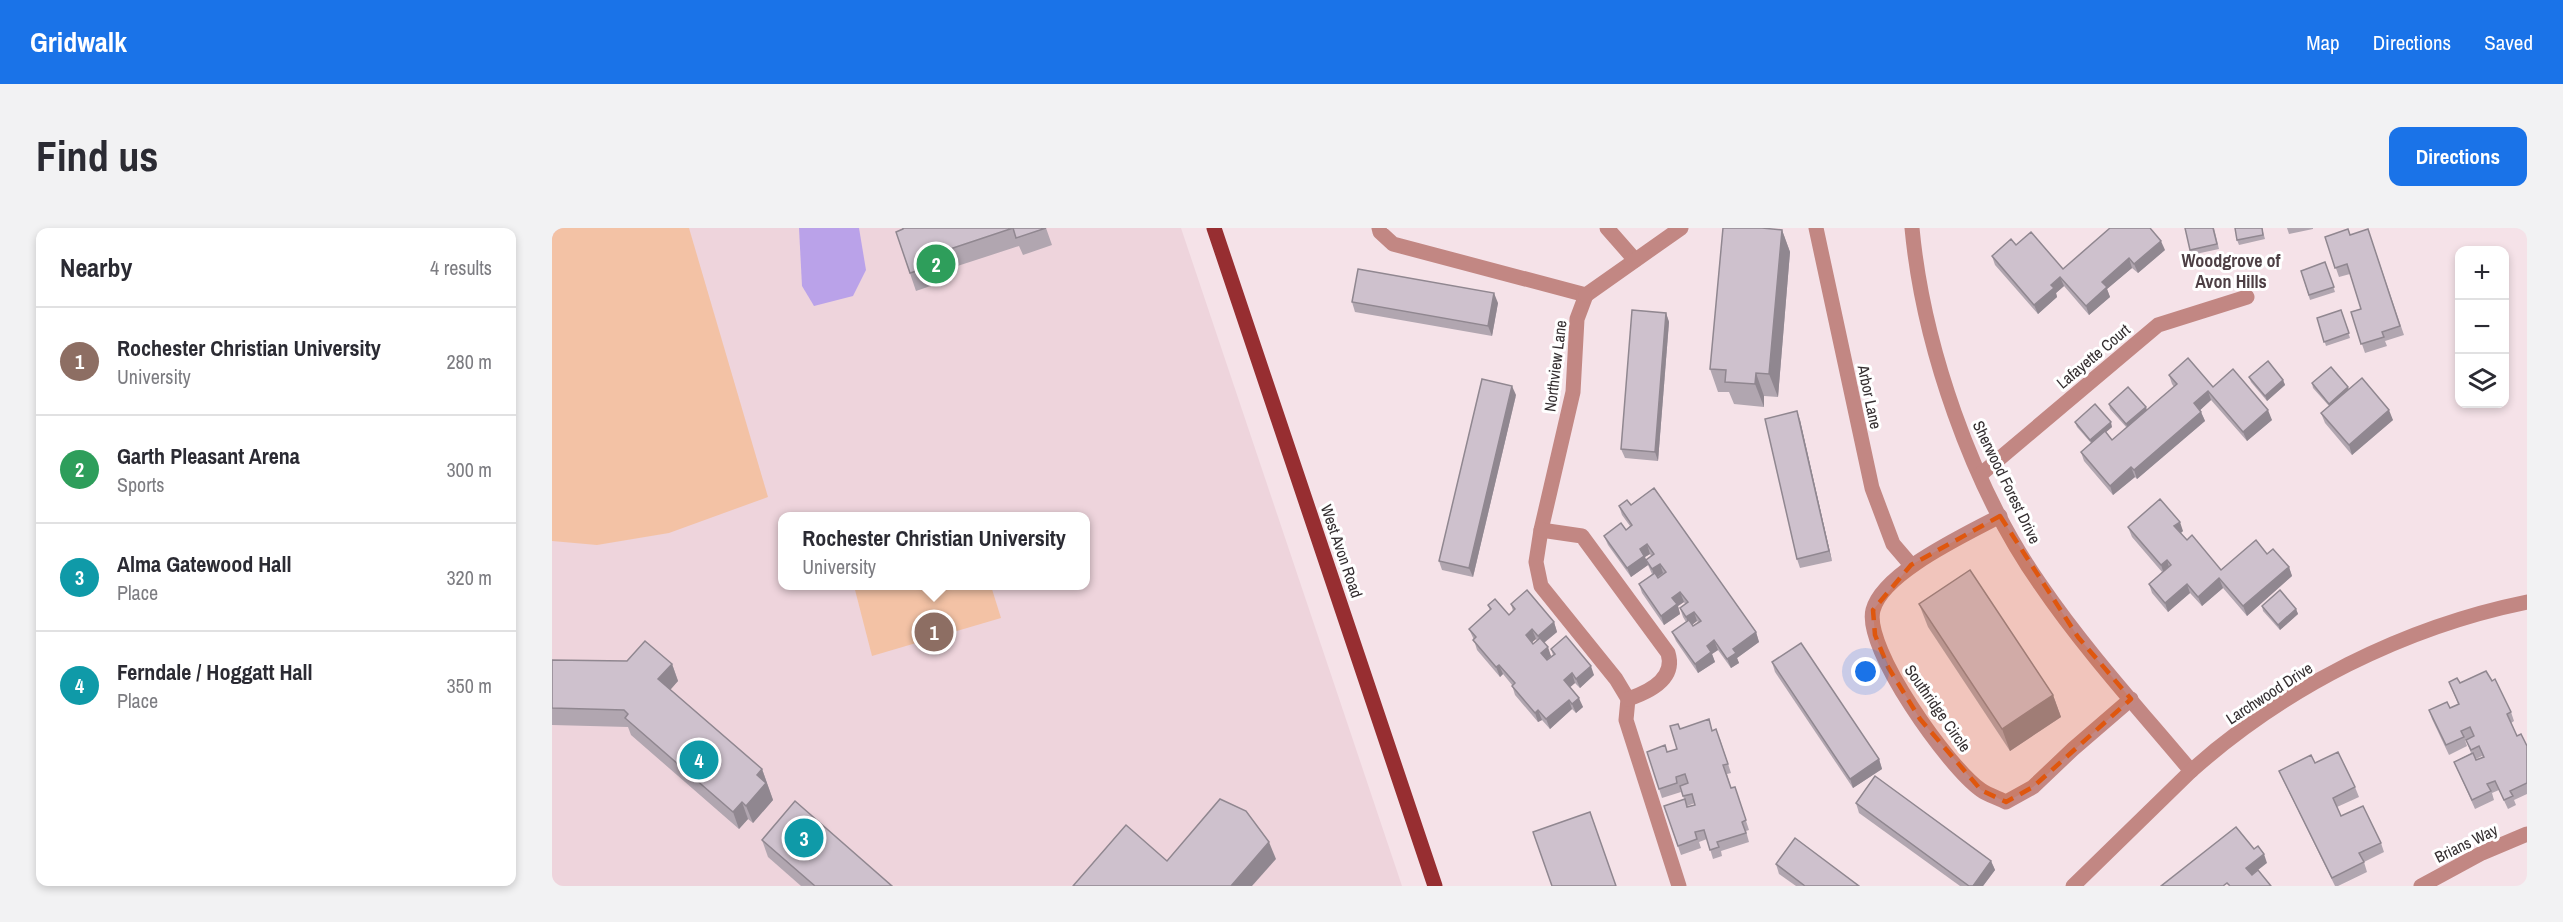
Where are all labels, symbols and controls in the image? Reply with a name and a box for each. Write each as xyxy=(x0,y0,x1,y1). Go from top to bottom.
text: Gridwalk xyxy=(30,23,127,61)
text: Map xyxy=(2306,28,2340,57)
text: Directions xyxy=(2373,28,2451,57)
text: Saved xyxy=(2484,28,2533,57)
button: Directions xyxy=(2389,127,2527,186)
text: Find us xyxy=(36,128,158,184)
pin: 2 xyxy=(916,242,956,286)
map controls xyxy=(2455,246,2509,408)
button: + xyxy=(2455,246,2509,300)
district label: Woodgrove of Avon Hills xyxy=(2182,248,2281,294)
text: Nearby xyxy=(60,250,132,285)
text: 4 results xyxy=(430,254,492,281)
button: − xyxy=(2455,300,2509,354)
street label: Northview Lane xyxy=(1538,319,1572,413)
street label: Lafayette Court xyxy=(2052,319,2135,393)
text: Rochester Christian University xyxy=(117,333,381,363)
text: 1 xyxy=(75,348,84,375)
text: 280 m xyxy=(446,348,492,375)
button: layers xyxy=(2455,354,2509,408)
street label: Arbor Lane xyxy=(1852,362,1888,431)
text: University xyxy=(117,363,191,390)
street label: Sherwood Forest Drive xyxy=(1968,417,2046,547)
text: Garth Pleasant Arena xyxy=(117,441,300,471)
text: 2 xyxy=(75,456,84,483)
text: 300 m xyxy=(446,456,492,483)
text: Sports xyxy=(117,471,164,498)
street label: West Avon Road xyxy=(1316,501,1368,601)
popup xyxy=(778,512,1090,590)
text: Rochester Christian University xyxy=(802,523,1066,553)
text: Alma Gatewood Hall xyxy=(117,549,291,579)
text: University xyxy=(802,553,876,580)
text: 3 xyxy=(75,564,84,591)
text: 320 m xyxy=(446,564,492,591)
text: Place xyxy=(117,579,158,606)
pin: 1 xyxy=(914,610,953,654)
text: Ferndale / Hoggatt Hall xyxy=(117,657,313,687)
your location xyxy=(1851,657,1880,686)
street label: Larchwood Drive xyxy=(2221,657,2317,729)
street label: Southridge Circle xyxy=(1900,660,1976,756)
text: 4 xyxy=(75,672,84,699)
text: 350 m xyxy=(446,672,492,699)
text: Place xyxy=(117,687,158,714)
pin: 4 xyxy=(680,738,718,782)
pin: 3 xyxy=(784,816,824,860)
street label: Brians Way xyxy=(2431,818,2501,868)

